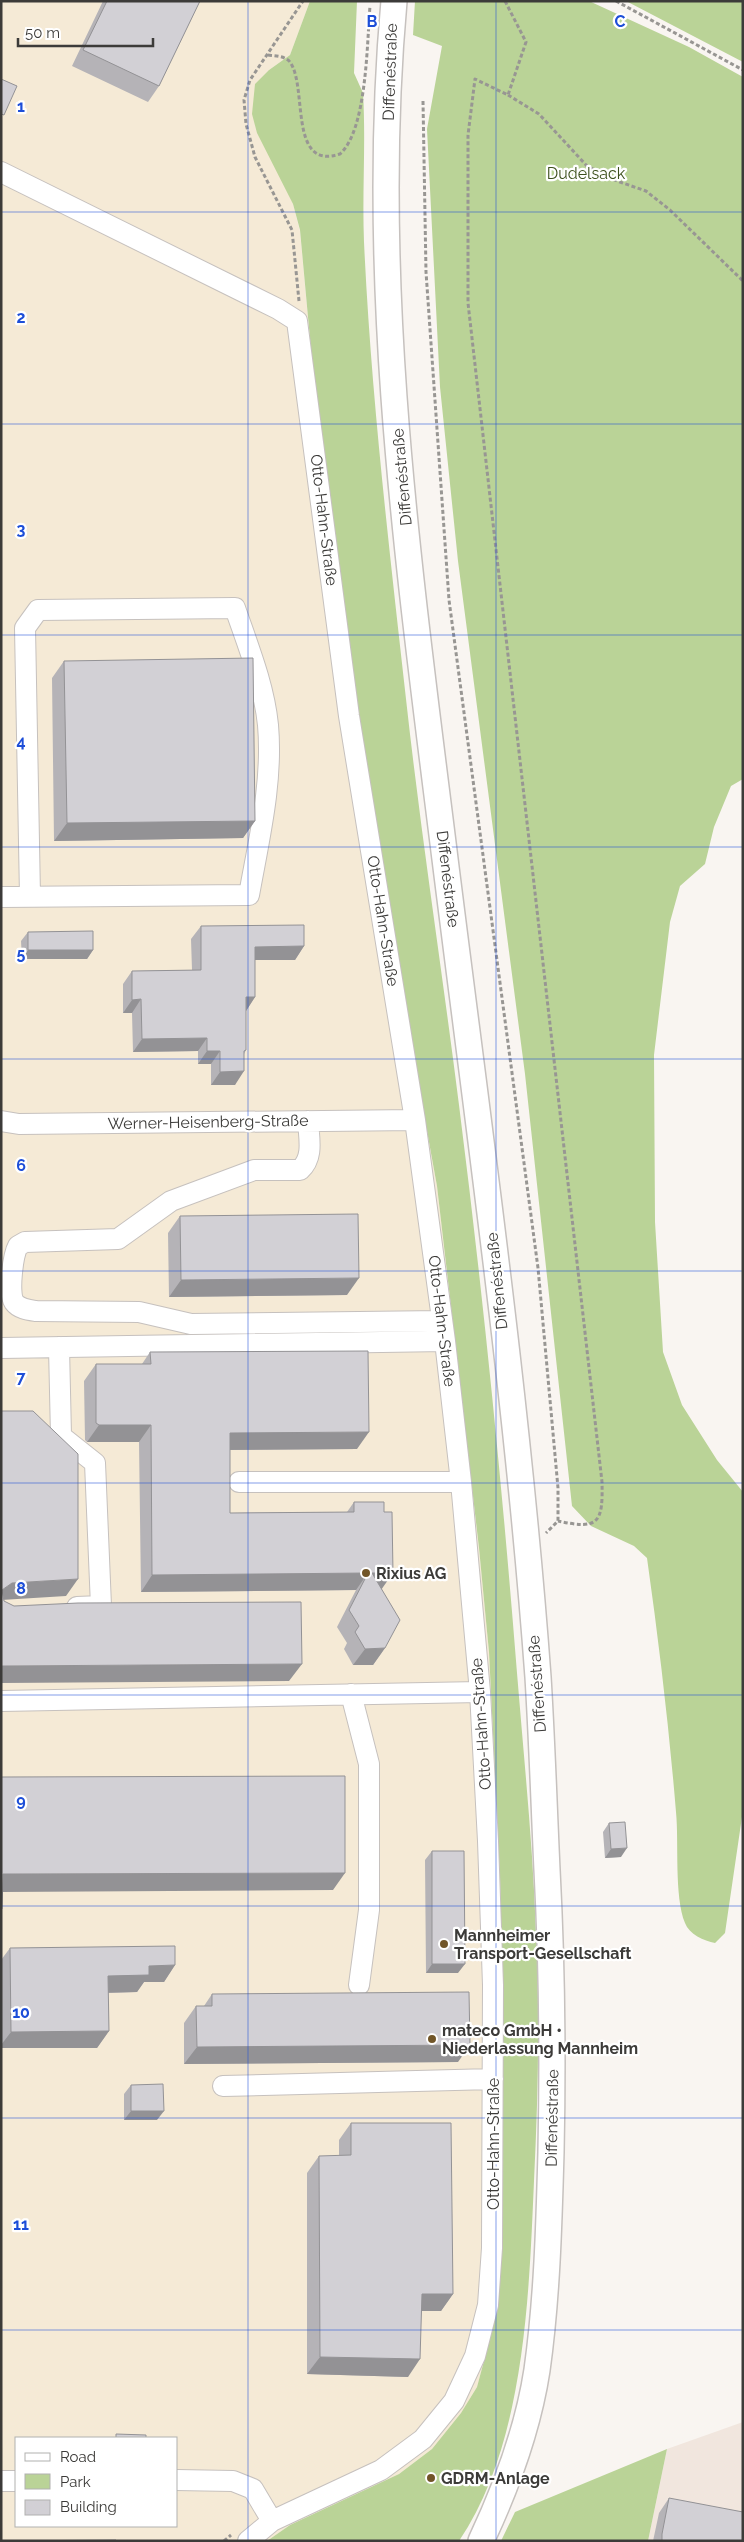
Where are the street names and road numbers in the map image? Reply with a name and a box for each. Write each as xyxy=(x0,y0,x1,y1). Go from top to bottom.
street label: Diffenéstraße xyxy=(379,23,401,121)
street label: Diffenéstraße xyxy=(388,428,416,526)
street label: Otto-Hahn-Straße xyxy=(307,453,341,587)
street label: Diffenéstraße xyxy=(433,829,463,929)
street label: Otto-Hahn-Straße xyxy=(363,854,403,988)
street label: Werner-Heisenberg-Straße xyxy=(107,1111,309,1133)
street label: Diffenéstraße xyxy=(482,1231,512,1331)
street label: Otto-Hahn-Straße xyxy=(425,1254,459,1388)
street label: Diffenéstraße xyxy=(524,1635,550,1733)
street label: Otto-Hahn-Straße xyxy=(467,1657,495,1791)
street label: Diffenéstraße xyxy=(542,2069,562,2167)
street label: Otto-Hahn-Straße xyxy=(484,2078,503,2210)

